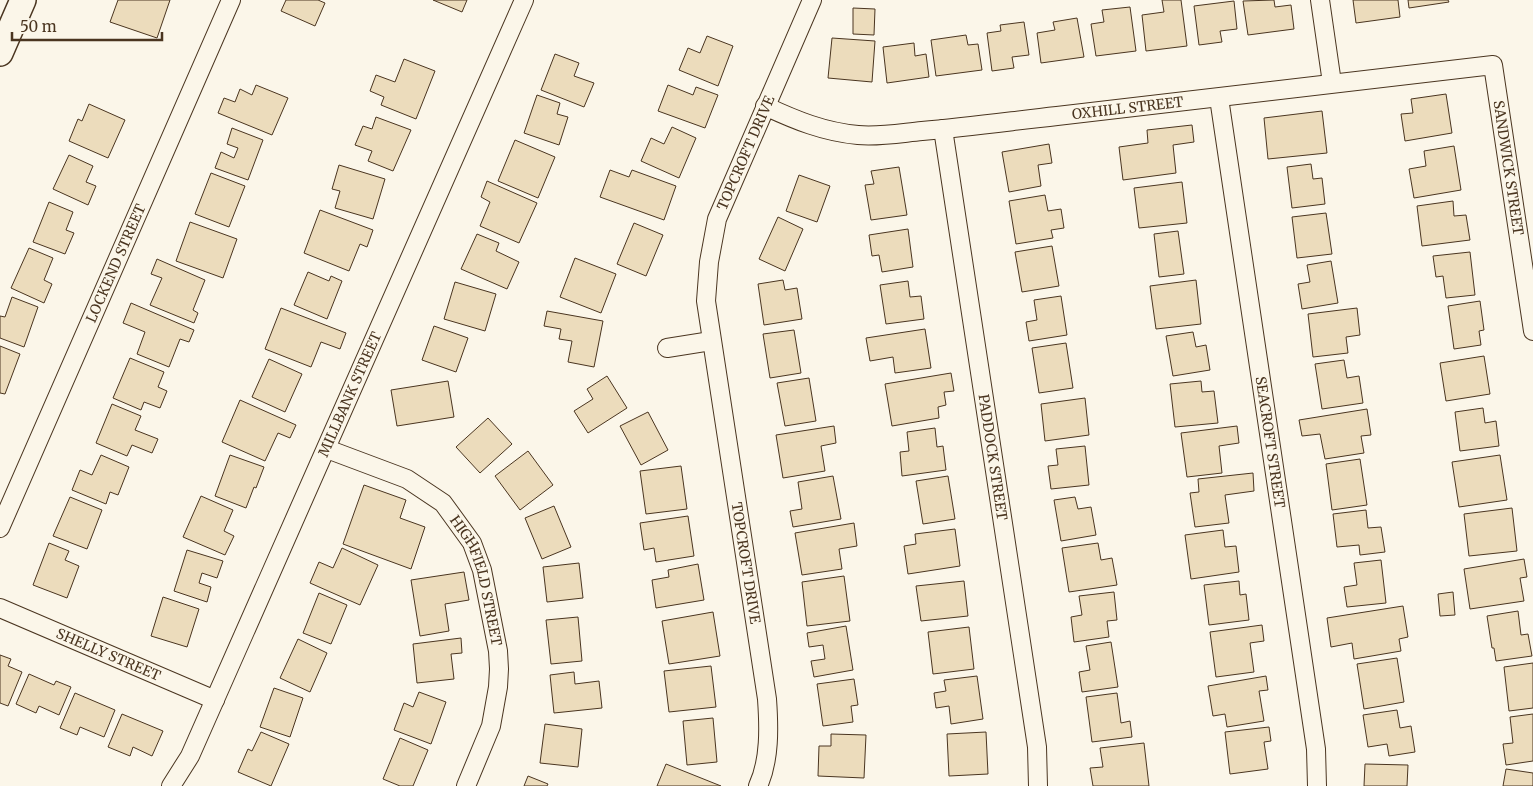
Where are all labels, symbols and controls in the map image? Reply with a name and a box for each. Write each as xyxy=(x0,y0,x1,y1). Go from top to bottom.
scale bar xyxy=(12,10,162,42)
text: 50 m xyxy=(20,17,57,36)
street label: TOPCROFT DRIVE xyxy=(713,93,779,213)
street label: OXHILL STREET xyxy=(1071,93,1185,123)
street label: SANDWICK STREET xyxy=(1489,99,1528,237)
street label: LOCKEND STREET xyxy=(82,201,150,325)
street label: MILLBANK STREET xyxy=(314,329,385,460)
street label: SEACROFT STREET xyxy=(1252,375,1289,509)
street label: PADDOCK STREET xyxy=(974,393,1011,522)
street label: TOPCROFT DRIVE xyxy=(727,501,765,625)
street label: HIGHFIELD STREET xyxy=(446,512,506,648)
street label: SHELLY STREET xyxy=(54,624,164,685)

